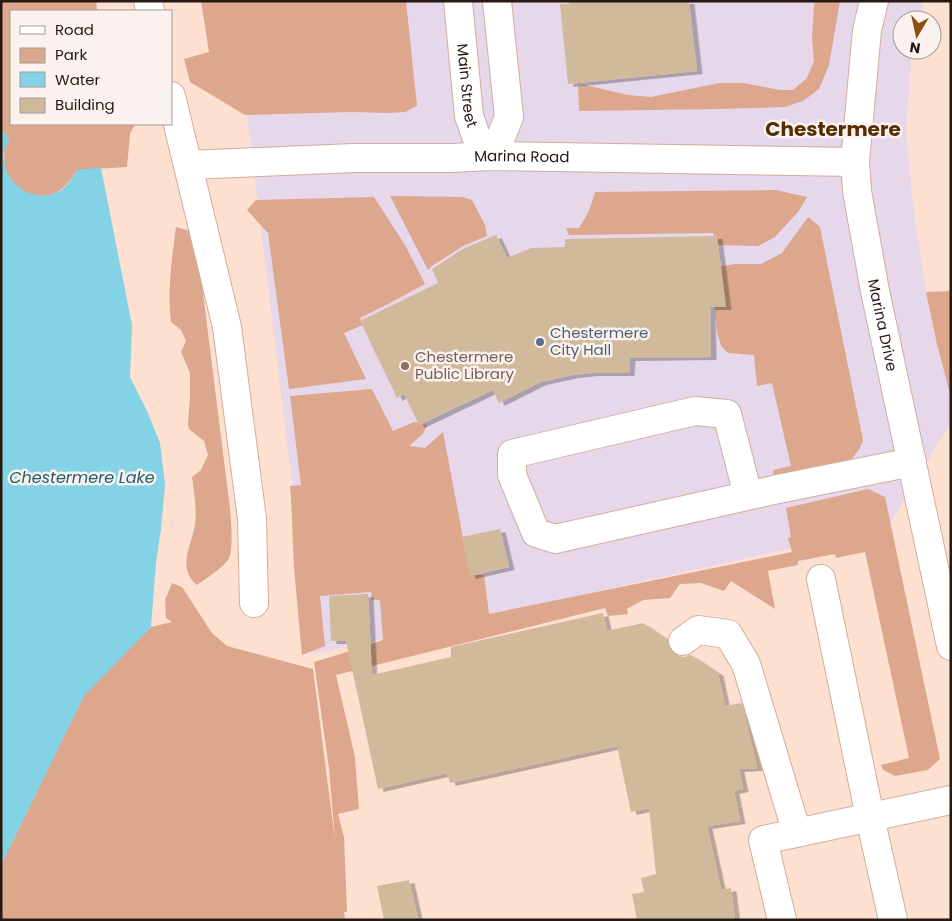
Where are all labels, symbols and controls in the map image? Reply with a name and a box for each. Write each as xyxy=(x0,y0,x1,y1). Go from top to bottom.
legend xyxy=(10,10,172,125)
north arrow xyxy=(892,10,942,60)
text: Road xyxy=(55,19,94,40)
text: N xyxy=(908,37,922,59)
street label: Main Street xyxy=(452,43,483,130)
text: Park xyxy=(55,44,87,65)
text: Water xyxy=(55,69,101,90)
text: Building xyxy=(55,94,115,115)
district label: Chestermere xyxy=(765,115,901,143)
street label: Marina Road xyxy=(474,145,570,167)
street label: Marina Drive xyxy=(863,277,903,373)
place label: Chestermere City Hall xyxy=(550,322,648,360)
marker: Chestermere City Hall xyxy=(534,336,546,348)
place label: Chestermere Public Library xyxy=(415,346,515,384)
marker: Chestermere Public Library xyxy=(399,360,411,372)
water label: Chestermere Lake xyxy=(9,466,155,489)

